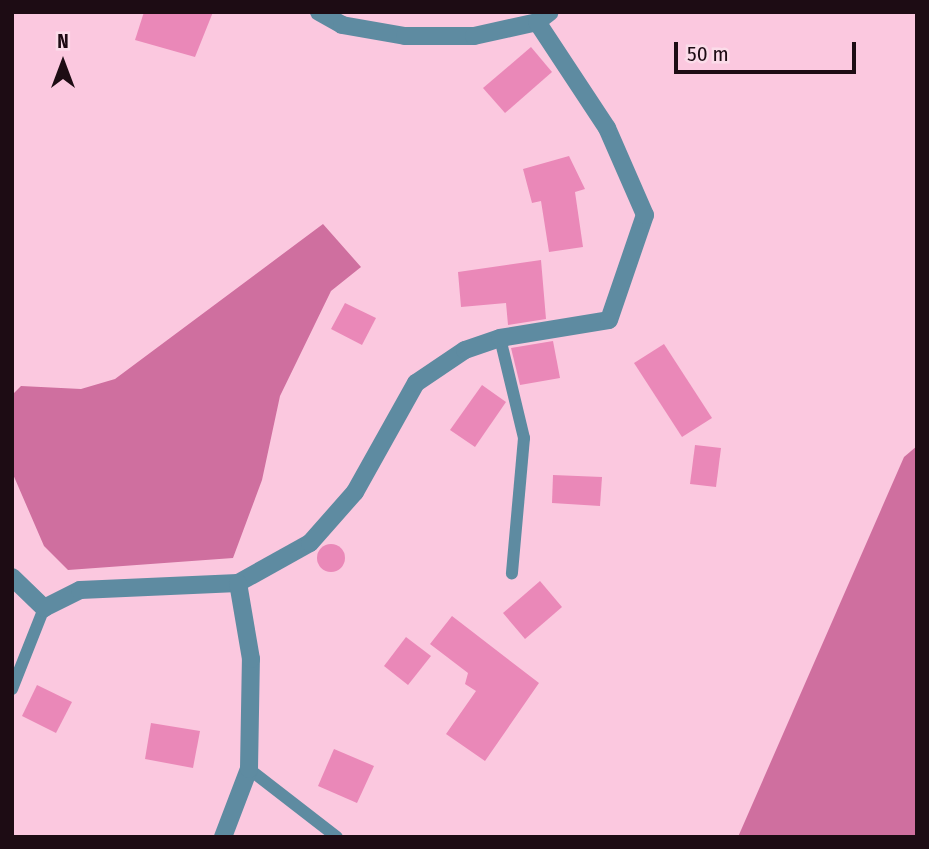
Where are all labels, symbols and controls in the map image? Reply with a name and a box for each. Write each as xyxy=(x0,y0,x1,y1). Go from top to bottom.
north arrow xyxy=(28,28,98,98)
scale bar xyxy=(677,28,859,72)
text: N xyxy=(57,30,69,53)
text: 50 m xyxy=(687,41,729,67)

